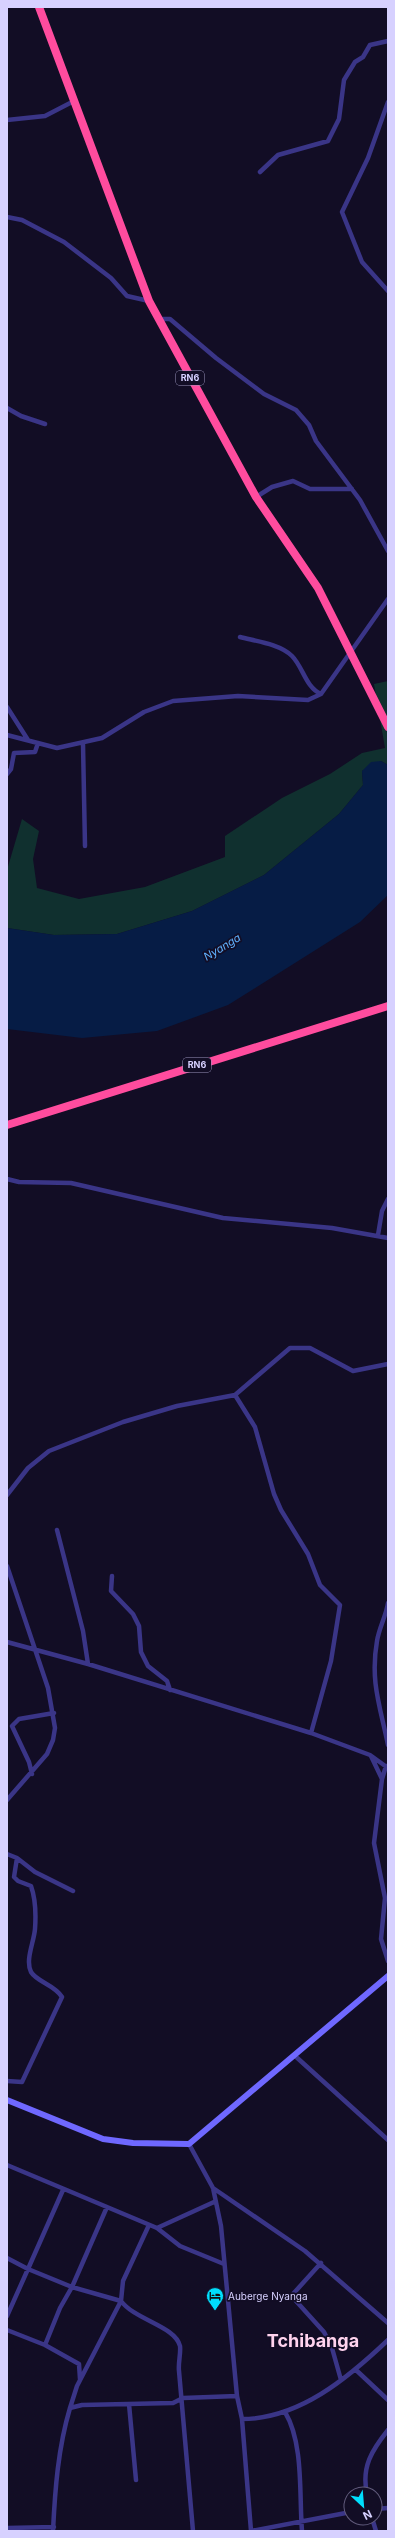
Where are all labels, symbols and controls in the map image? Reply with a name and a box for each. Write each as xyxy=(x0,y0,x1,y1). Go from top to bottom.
road number: RN6 xyxy=(176,371,204,385)
water label: Nyanga xyxy=(201,930,243,964)
road number: RN6 xyxy=(183,1058,211,1072)
hotel icon: Auberge Nyanga xyxy=(205,2286,225,2311)
place label: Auberge Nyanga xyxy=(228,2290,308,2302)
district label: Tchibanga xyxy=(267,2330,359,2351)
north arrow xyxy=(343,2486,383,2526)
text: N xyxy=(361,2507,374,2523)

